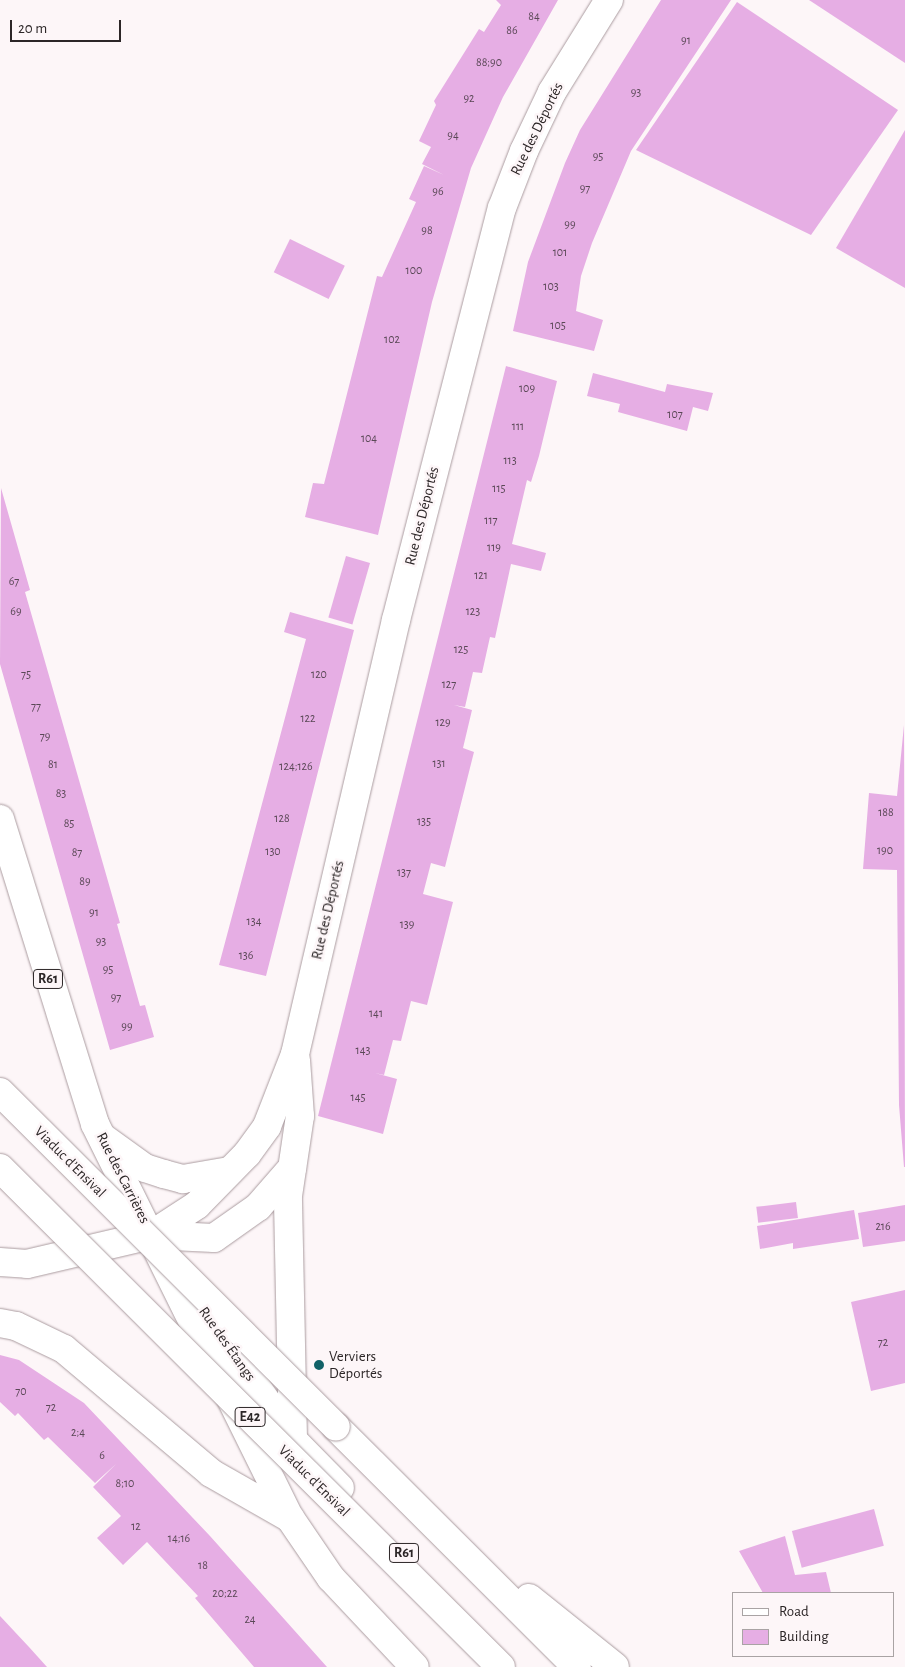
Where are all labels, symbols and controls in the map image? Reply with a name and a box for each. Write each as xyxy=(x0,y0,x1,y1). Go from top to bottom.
scale bar xyxy=(12,10,124,42)
house number: 84 xyxy=(528,10,540,24)
text: 20 m xyxy=(18,21,47,36)
house number: 86 xyxy=(506,24,518,38)
house number: 91 xyxy=(681,34,691,48)
house number: 88;90 xyxy=(476,56,502,70)
street label: Rue des Déportés xyxy=(507,80,567,178)
house number: 93 xyxy=(631,86,641,100)
house number: 92 xyxy=(463,92,475,106)
house number: 94 xyxy=(447,129,459,143)
house number: 95 xyxy=(593,150,603,164)
house number: 97 xyxy=(580,182,590,196)
house number: 96 xyxy=(432,185,444,199)
house number: 99 xyxy=(564,218,576,232)
house number: 98 xyxy=(421,224,433,238)
house number: 101 xyxy=(553,246,567,260)
house number: 100 xyxy=(406,264,422,278)
house number: 103 xyxy=(543,280,559,294)
house number: 105 xyxy=(550,319,566,333)
house number: 102 xyxy=(384,333,400,347)
house number: 109 xyxy=(519,382,535,396)
house number: 107 xyxy=(667,408,683,422)
house number: 111 xyxy=(512,420,524,434)
house number: 104 xyxy=(361,432,377,446)
house number: 113 xyxy=(503,454,517,468)
street label: Rue des Déportés xyxy=(401,465,443,567)
house number: 115 xyxy=(492,482,506,496)
house number: 117 xyxy=(484,514,498,528)
house number: 119 xyxy=(487,541,501,555)
house number: 121 xyxy=(474,569,488,583)
house number: 67 xyxy=(9,575,19,589)
house number: 69 xyxy=(10,605,22,619)
house number: 123 xyxy=(466,605,480,619)
house number: 125 xyxy=(454,643,468,657)
house number: 75 xyxy=(21,668,31,682)
house number: 120 xyxy=(311,668,327,682)
house number: 127 xyxy=(442,678,456,692)
house number: 77 xyxy=(31,700,41,714)
house number: 122 xyxy=(300,712,316,726)
house number: 129 xyxy=(435,716,451,730)
house number: 79 xyxy=(40,730,50,744)
house number: 131 xyxy=(432,757,446,771)
house number: 81 xyxy=(48,758,58,772)
house number: 124;126 xyxy=(279,760,313,774)
house number: 83 xyxy=(56,787,66,801)
house number: 188 xyxy=(878,806,894,820)
house number: 128 xyxy=(274,812,290,826)
house number: 135 xyxy=(417,815,431,829)
house number: 85 xyxy=(64,817,74,831)
house number: 190 xyxy=(877,844,893,858)
house number: 130 xyxy=(265,845,281,859)
house number: 87 xyxy=(72,846,82,860)
street label: Rue des Déportés xyxy=(308,859,348,961)
house number: 137 xyxy=(397,866,411,880)
house number: 89 xyxy=(79,875,91,889)
house number: 91 xyxy=(89,906,99,920)
house number: 134 xyxy=(247,915,261,929)
house number: 139 xyxy=(400,918,414,932)
house number: 93 xyxy=(96,935,106,949)
house number: 136 xyxy=(239,949,253,963)
house number: 95 xyxy=(103,963,113,977)
road number: R61 xyxy=(32,968,64,991)
house number: 97 xyxy=(111,991,121,1005)
house number: 141 xyxy=(369,1007,383,1021)
house number: 99 xyxy=(121,1020,133,1034)
house number: 143 xyxy=(356,1044,370,1058)
house number: 145 xyxy=(351,1091,365,1105)
street label: Viaduc d’Ensival xyxy=(31,1123,109,1201)
street label: Rue des Carrières xyxy=(92,1129,154,1227)
house number: 216 xyxy=(875,1220,891,1234)
street label: Rue des Étangs xyxy=(195,1303,259,1385)
house number: 72 xyxy=(878,1336,888,1350)
place label: Verviers Déportés xyxy=(329,1347,382,1382)
marker: Verviers Déportés xyxy=(313,1359,325,1371)
house number: 70 xyxy=(15,1385,27,1399)
house number: 72 xyxy=(46,1401,56,1415)
road number: E42 xyxy=(234,1405,266,1428)
house number: 2;4 xyxy=(71,1426,85,1440)
street label: Viaduc d’Ensival xyxy=(275,1442,353,1520)
house number: 6 xyxy=(99,1449,105,1463)
house number: 8;10 xyxy=(116,1477,134,1491)
house number: 12 xyxy=(131,1520,141,1534)
house number: 14;16 xyxy=(168,1532,190,1546)
road number: R61 xyxy=(388,1542,420,1565)
house number: 18 xyxy=(198,1559,208,1573)
house number: 20;22 xyxy=(212,1587,238,1601)
legend xyxy=(732,1592,895,1657)
text: Road xyxy=(779,1604,809,1619)
house number: 24 xyxy=(244,1613,256,1627)
text: Building xyxy=(779,1629,829,1644)

